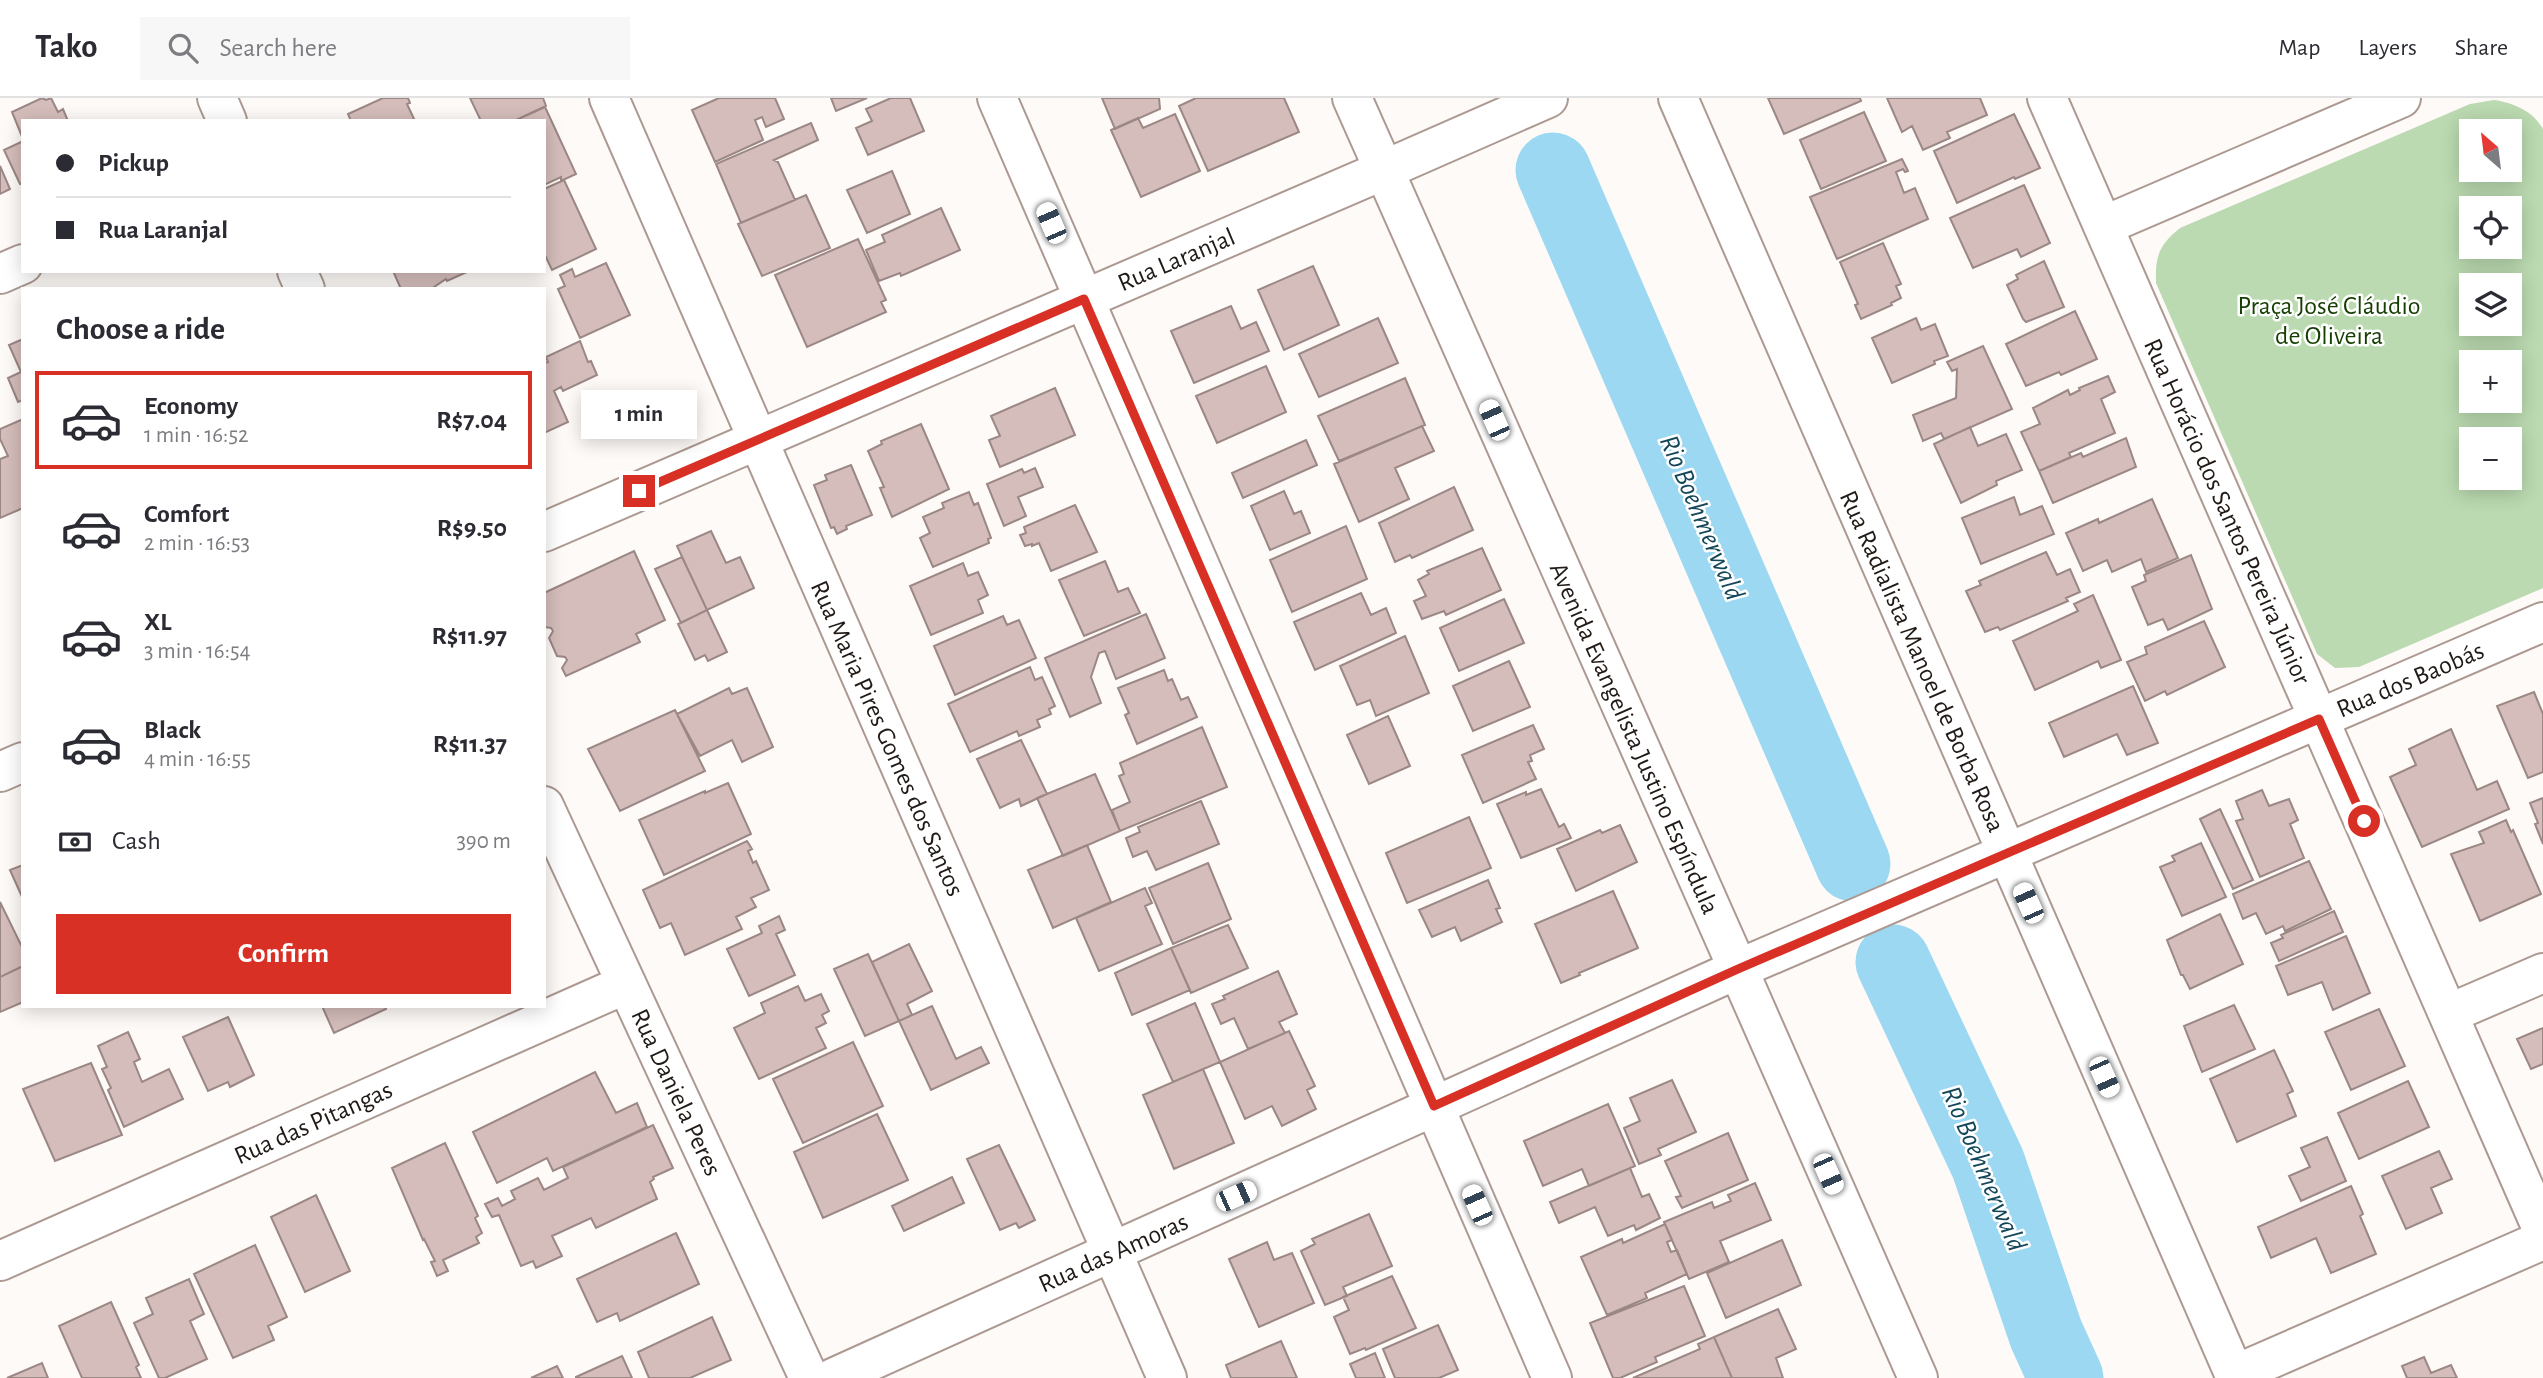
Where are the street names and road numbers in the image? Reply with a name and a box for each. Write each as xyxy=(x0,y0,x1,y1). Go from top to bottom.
street label: Rua Laranjal xyxy=(1114,224,1239,296)
street label: Rua Horácio dos Santos Pereira Júnior xyxy=(2139,335,2316,689)
street label: Rua Radialista Manoel de Borba Rosa xyxy=(1835,487,2009,836)
street label: Avenida Evangelista Justino Espíndula xyxy=(1545,559,1724,918)
street label: Rua Maria Pires Gomes dos Santos xyxy=(806,577,969,900)
street label: Rua dos Baobás xyxy=(2333,637,2488,723)
street label: Rua Daniela Peres xyxy=(626,1005,726,1180)
street label: Rua das Pitangas xyxy=(230,1076,396,1169)
street label: Rua das Amoras xyxy=(1035,1208,1192,1297)

